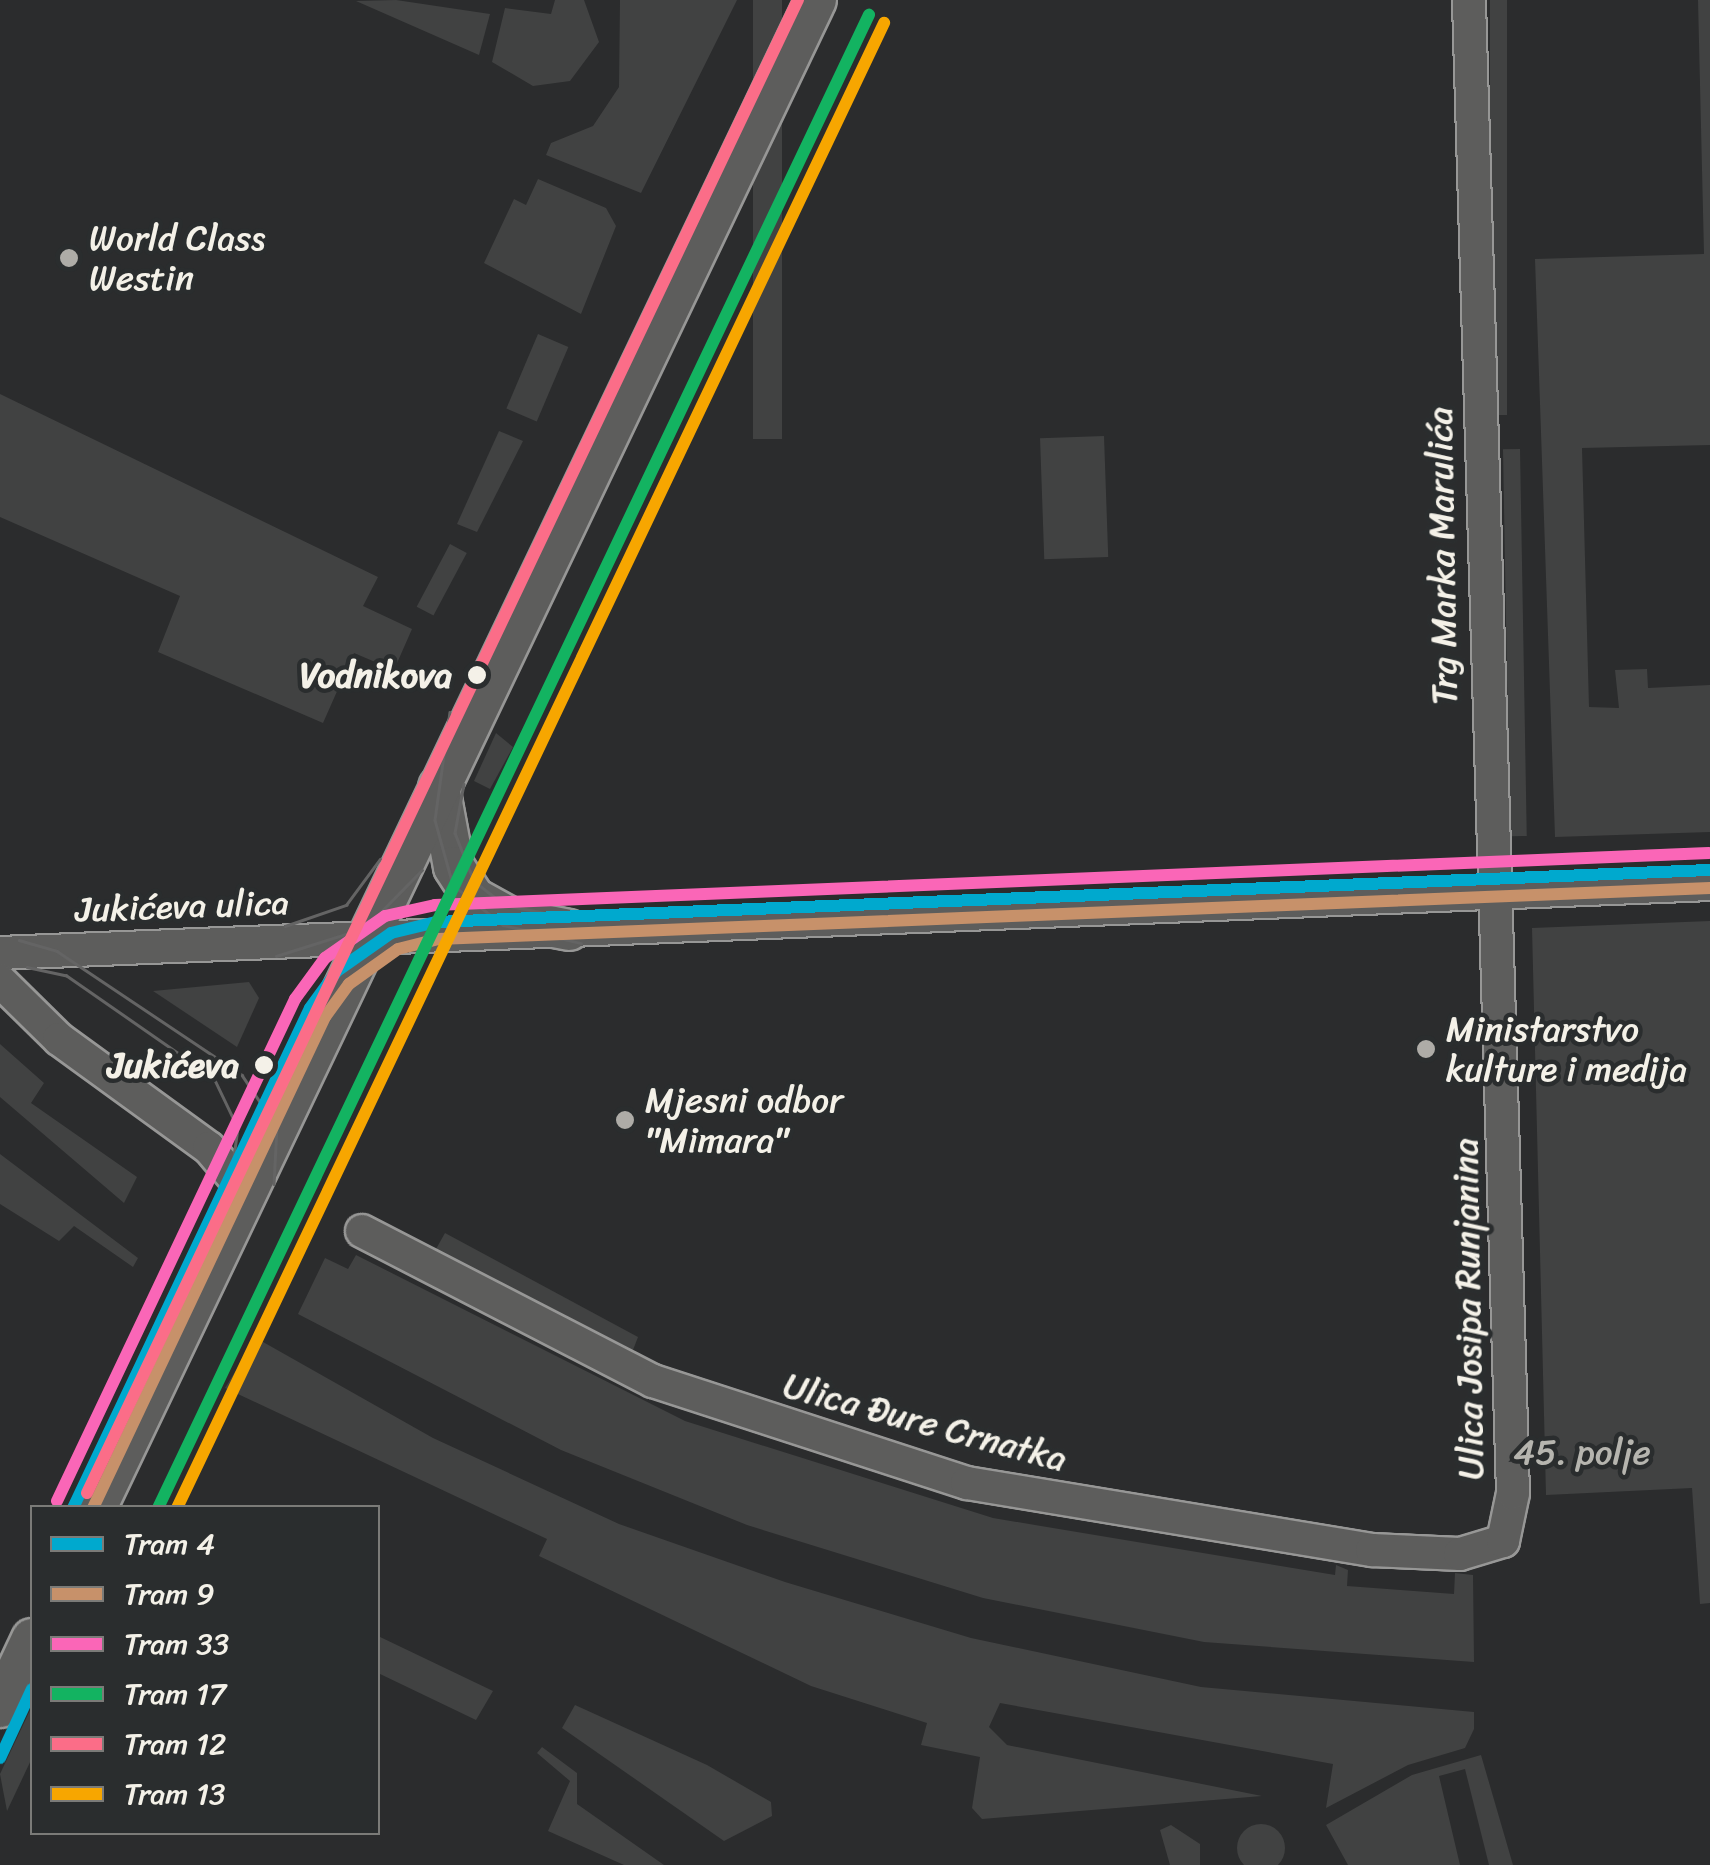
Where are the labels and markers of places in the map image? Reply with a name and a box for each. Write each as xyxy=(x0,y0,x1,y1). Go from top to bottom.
place label: World Class Westin xyxy=(89,217,265,299)
marker: World Class Westin xyxy=(58,247,80,269)
place label: Vodnikova xyxy=(300,654,452,696)
marker: Vodnikova xyxy=(461,659,493,691)
place label: Ministarstvo kulture i medija xyxy=(1446,1008,1686,1090)
marker: Ministarstvo kulture i medija xyxy=(1415,1038,1437,1060)
place label: Jukićeva xyxy=(107,1044,239,1086)
marker: Jukićeva xyxy=(248,1049,280,1081)
place label: Mjesni odbor "Mimara" xyxy=(645,1079,844,1161)
marker: Mjesni odbor "Mimara" xyxy=(614,1109,636,1131)

